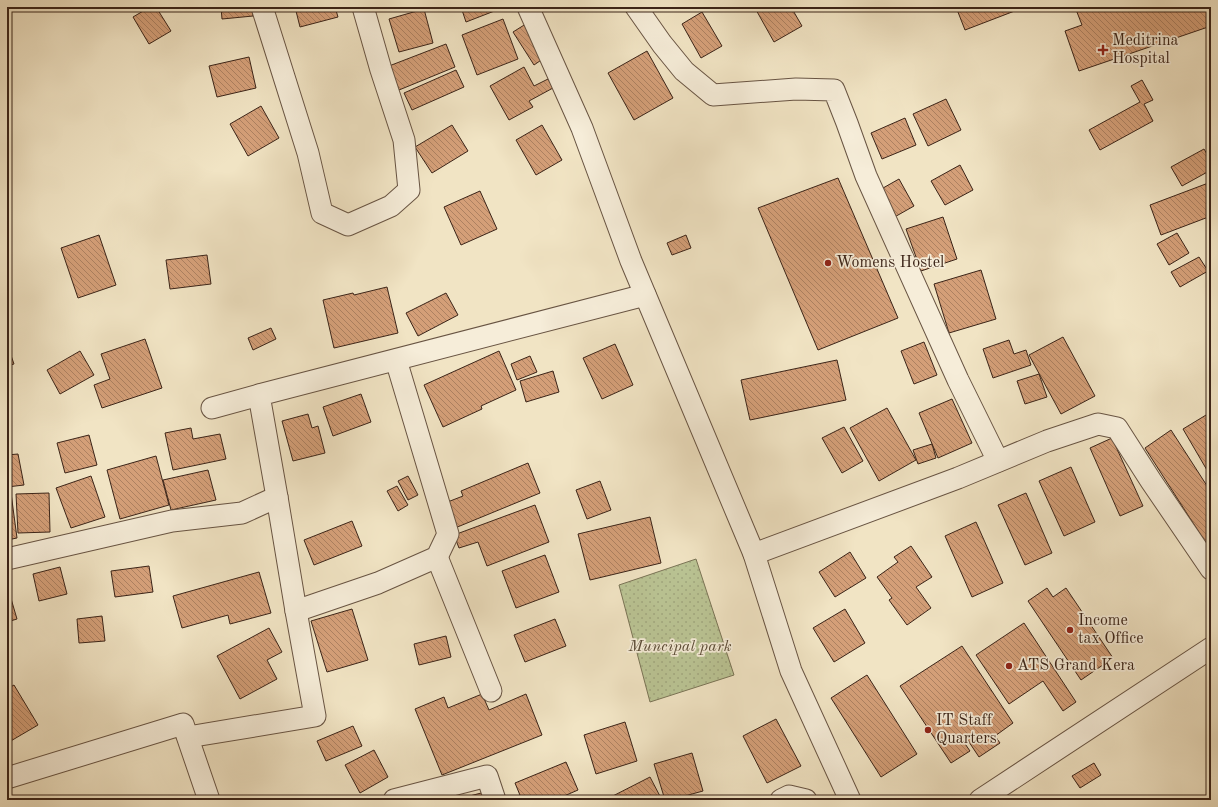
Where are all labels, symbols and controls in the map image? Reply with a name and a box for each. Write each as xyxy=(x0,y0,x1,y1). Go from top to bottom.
place label: Meditrina Hospital xyxy=(1112,33,1179,67)
marker: Meditrina Hospital xyxy=(1097,44,1109,56)
place label: Womens Hostel xyxy=(836,255,944,271)
marker: Womens Hostel xyxy=(823,258,833,268)
place label: Income tax Office xyxy=(1078,613,1144,647)
marker: Income tax Office xyxy=(1065,625,1075,635)
park label: Muncipal park xyxy=(627,639,732,655)
place label: ATS Grand Kera xyxy=(1017,658,1135,674)
marker: ATS Grand Kera xyxy=(1004,661,1014,671)
place label: IT Staff Quarters xyxy=(936,713,997,747)
marker: IT Staff Quarters xyxy=(923,725,933,735)

